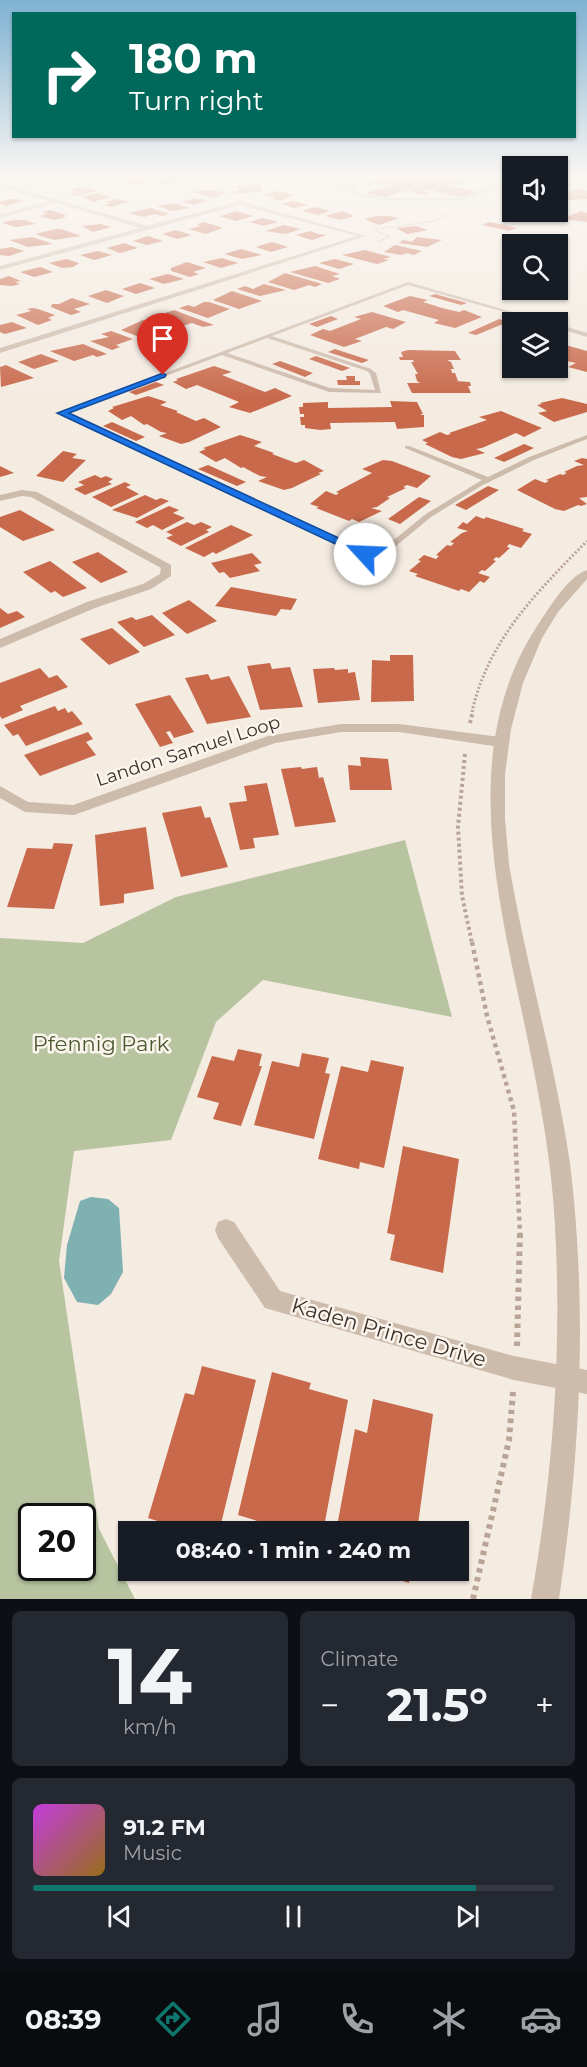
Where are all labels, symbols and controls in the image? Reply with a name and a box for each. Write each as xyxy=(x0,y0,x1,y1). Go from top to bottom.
text: 180 m xyxy=(129,32,258,84)
icon: right xyxy=(30,36,108,114)
text: Turn right xyxy=(129,84,264,117)
map controls xyxy=(502,156,568,378)
button: sound xyxy=(502,156,568,222)
button: search xyxy=(502,234,568,300)
button: layers xyxy=(502,312,568,378)
pin xyxy=(137,313,188,375)
icon: arrive xyxy=(146,322,179,355)
position arrow xyxy=(333,522,397,586)
street label: Landon Samuel Loop xyxy=(93,711,283,791)
park label: Pfennig Park xyxy=(33,1031,170,1056)
street label: Kaden Prince Drive xyxy=(289,1292,489,1372)
speed limit sign: 20 xyxy=(18,1503,96,1581)
text: 08:40 · 1 min · 240 m xyxy=(176,1537,411,1564)
text: 14 xyxy=(108,1628,192,1724)
text: Climate xyxy=(321,1647,398,1671)
text: 21.5° xyxy=(387,1677,488,1732)
text: − xyxy=(321,1685,339,1725)
text: + xyxy=(535,1685,554,1725)
text: km/h xyxy=(123,1715,176,1739)
text: 91.2 FM xyxy=(123,1814,206,1841)
text: Music xyxy=(123,1841,182,1865)
icon: previous xyxy=(103,1900,136,1933)
icon: pause xyxy=(277,1900,310,1933)
icon: next xyxy=(451,1900,484,1933)
icon: directions xyxy=(152,1998,194,2040)
icon: music xyxy=(244,1998,286,2040)
icon: phone xyxy=(336,1998,378,2040)
icon: climate xyxy=(428,1998,470,2040)
icon: car xyxy=(520,1998,562,2040)
text: 08:39 xyxy=(25,2003,101,2036)

